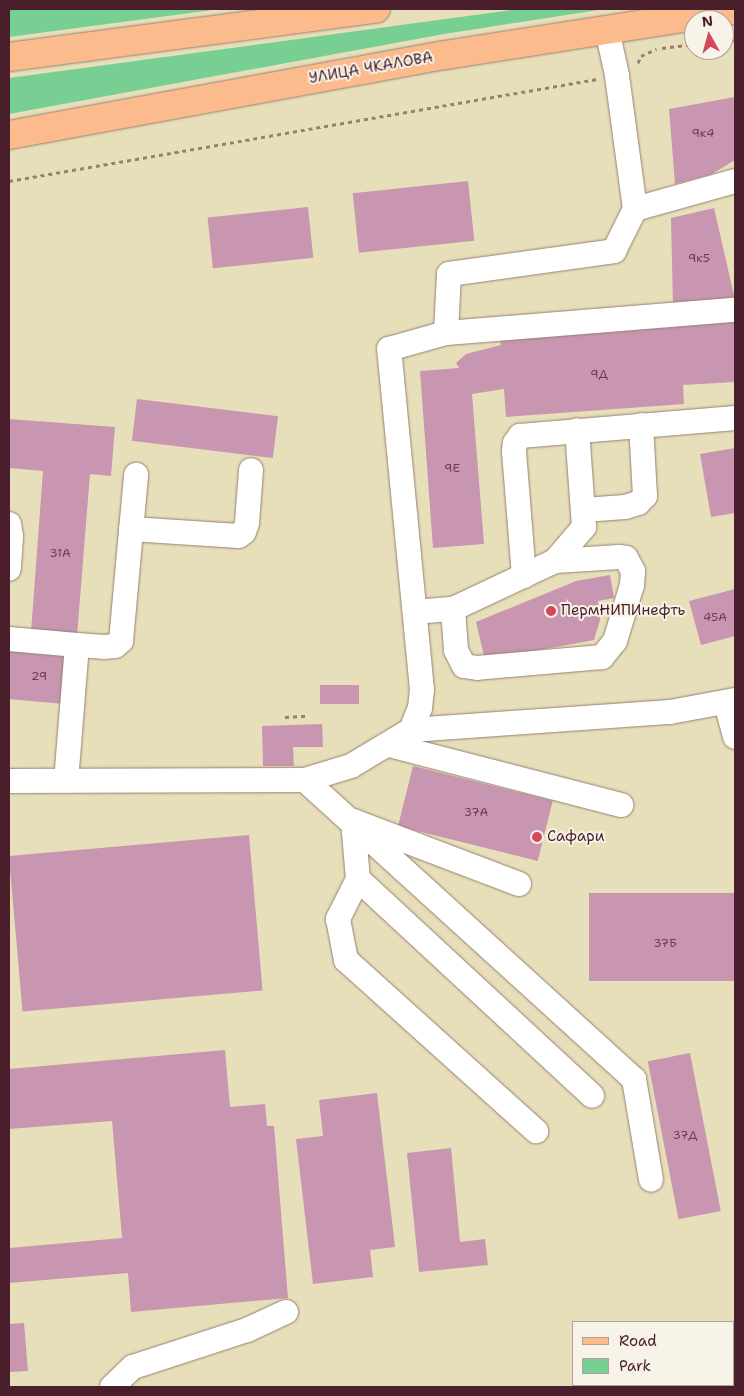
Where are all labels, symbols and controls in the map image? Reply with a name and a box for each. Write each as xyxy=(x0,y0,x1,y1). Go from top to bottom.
north arrow xyxy=(684,10,734,60)
text: N xyxy=(701,11,714,31)
street label: УЛИЦА ЧКАЛОВА xyxy=(308,48,434,88)
house number: 9к4 xyxy=(691,127,715,141)
house number: 9к5 xyxy=(688,252,710,266)
house number: 9Д xyxy=(590,368,608,382)
house number: 9Е xyxy=(444,462,460,476)
house number: 31А xyxy=(49,547,71,561)
place label: ПермНИПИнефть xyxy=(561,602,685,620)
marker: ПермНИПИнефть xyxy=(545,605,557,617)
house number: 45А xyxy=(703,611,727,625)
house number: 29 xyxy=(31,670,47,684)
house number: 37А xyxy=(464,806,488,820)
place label: Сафари xyxy=(547,828,604,846)
marker: Сафари xyxy=(531,831,543,843)
house number: 37Б xyxy=(653,937,677,951)
house number: 37Д xyxy=(673,1129,697,1143)
legend xyxy=(572,1321,734,1386)
text: Road xyxy=(619,1331,657,1351)
text: Park xyxy=(619,1356,651,1376)

